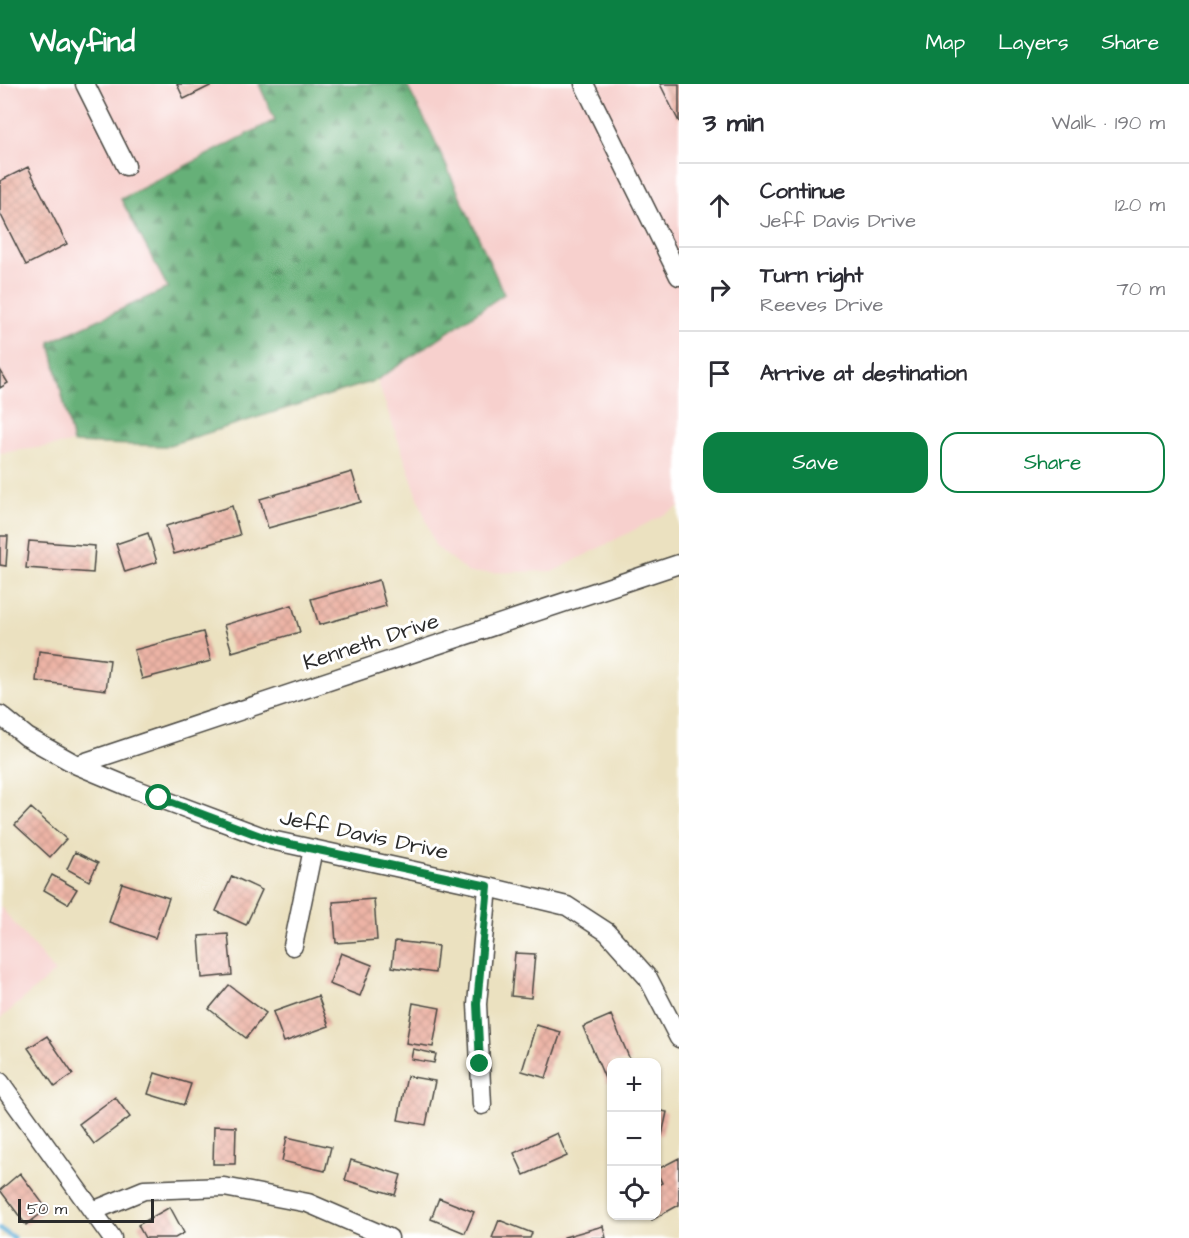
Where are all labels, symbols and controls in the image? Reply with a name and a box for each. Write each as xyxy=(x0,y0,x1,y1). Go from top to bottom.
text: Wayfind xyxy=(30,23,135,62)
text: Map xyxy=(925,28,965,57)
text: Layers xyxy=(998,28,1068,57)
text: Share xyxy=(1101,28,1159,57)
text: 3 min xyxy=(703,105,764,141)
text: Walk · 190 m xyxy=(1052,109,1165,137)
text: Continue xyxy=(760,176,845,207)
icon: ahead xyxy=(703,189,736,222)
text: 120 m xyxy=(1115,191,1165,219)
text: Jeff Davis Drive xyxy=(760,207,916,235)
text: Turn right xyxy=(760,260,863,291)
icon: right xyxy=(703,273,736,306)
text: 70 m xyxy=(1117,275,1165,303)
text: Reeves Drive xyxy=(760,291,883,319)
icon: arrive xyxy=(703,357,736,390)
text: Arrive at destination xyxy=(760,358,967,389)
button: Save xyxy=(703,432,928,493)
button: Share xyxy=(940,432,1165,493)
street label: Kenneth Drive xyxy=(299,605,443,678)
route start xyxy=(145,784,171,810)
street label: Jeff Davis Drive xyxy=(277,802,451,868)
route end xyxy=(466,1050,492,1076)
map controls xyxy=(607,1058,661,1220)
button: + xyxy=(607,1058,661,1112)
button: − xyxy=(607,1112,661,1166)
button: locate xyxy=(607,1166,661,1220)
scale bar xyxy=(18,1196,154,1224)
text: 50 m xyxy=(27,1198,67,1220)

